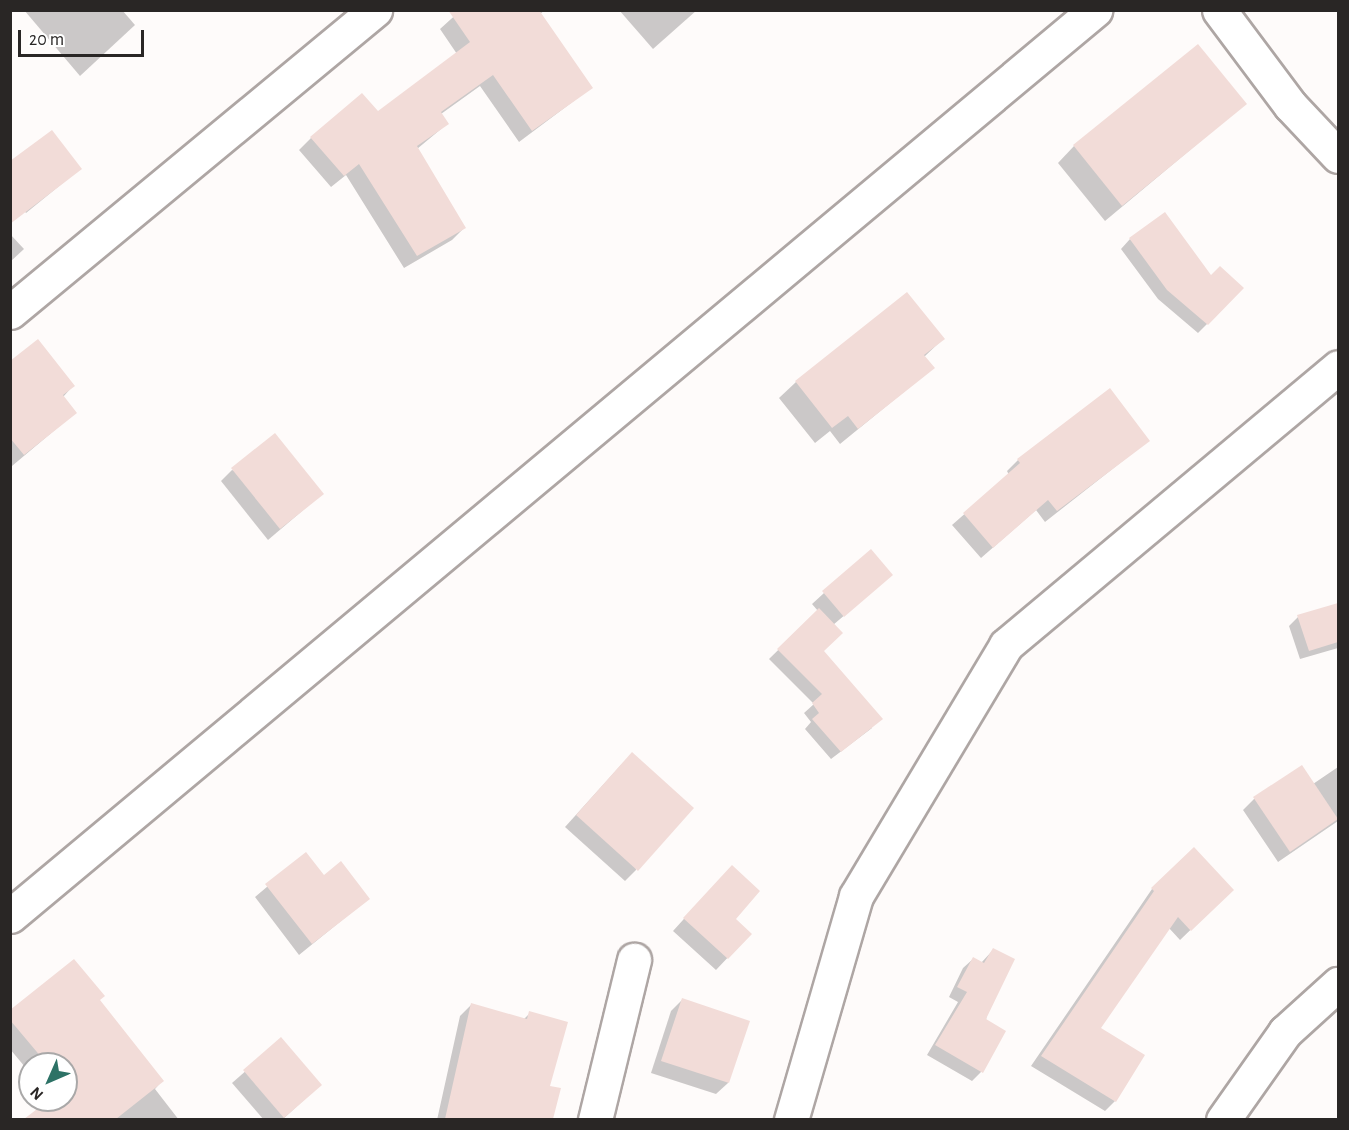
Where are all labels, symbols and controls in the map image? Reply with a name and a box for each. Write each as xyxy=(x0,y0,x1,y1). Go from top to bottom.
scale bar xyxy=(21,18,147,56)
text: 20 m xyxy=(29,31,64,49)
north arrow xyxy=(18,1052,78,1112)
text: N xyxy=(27,1084,46,1103)

